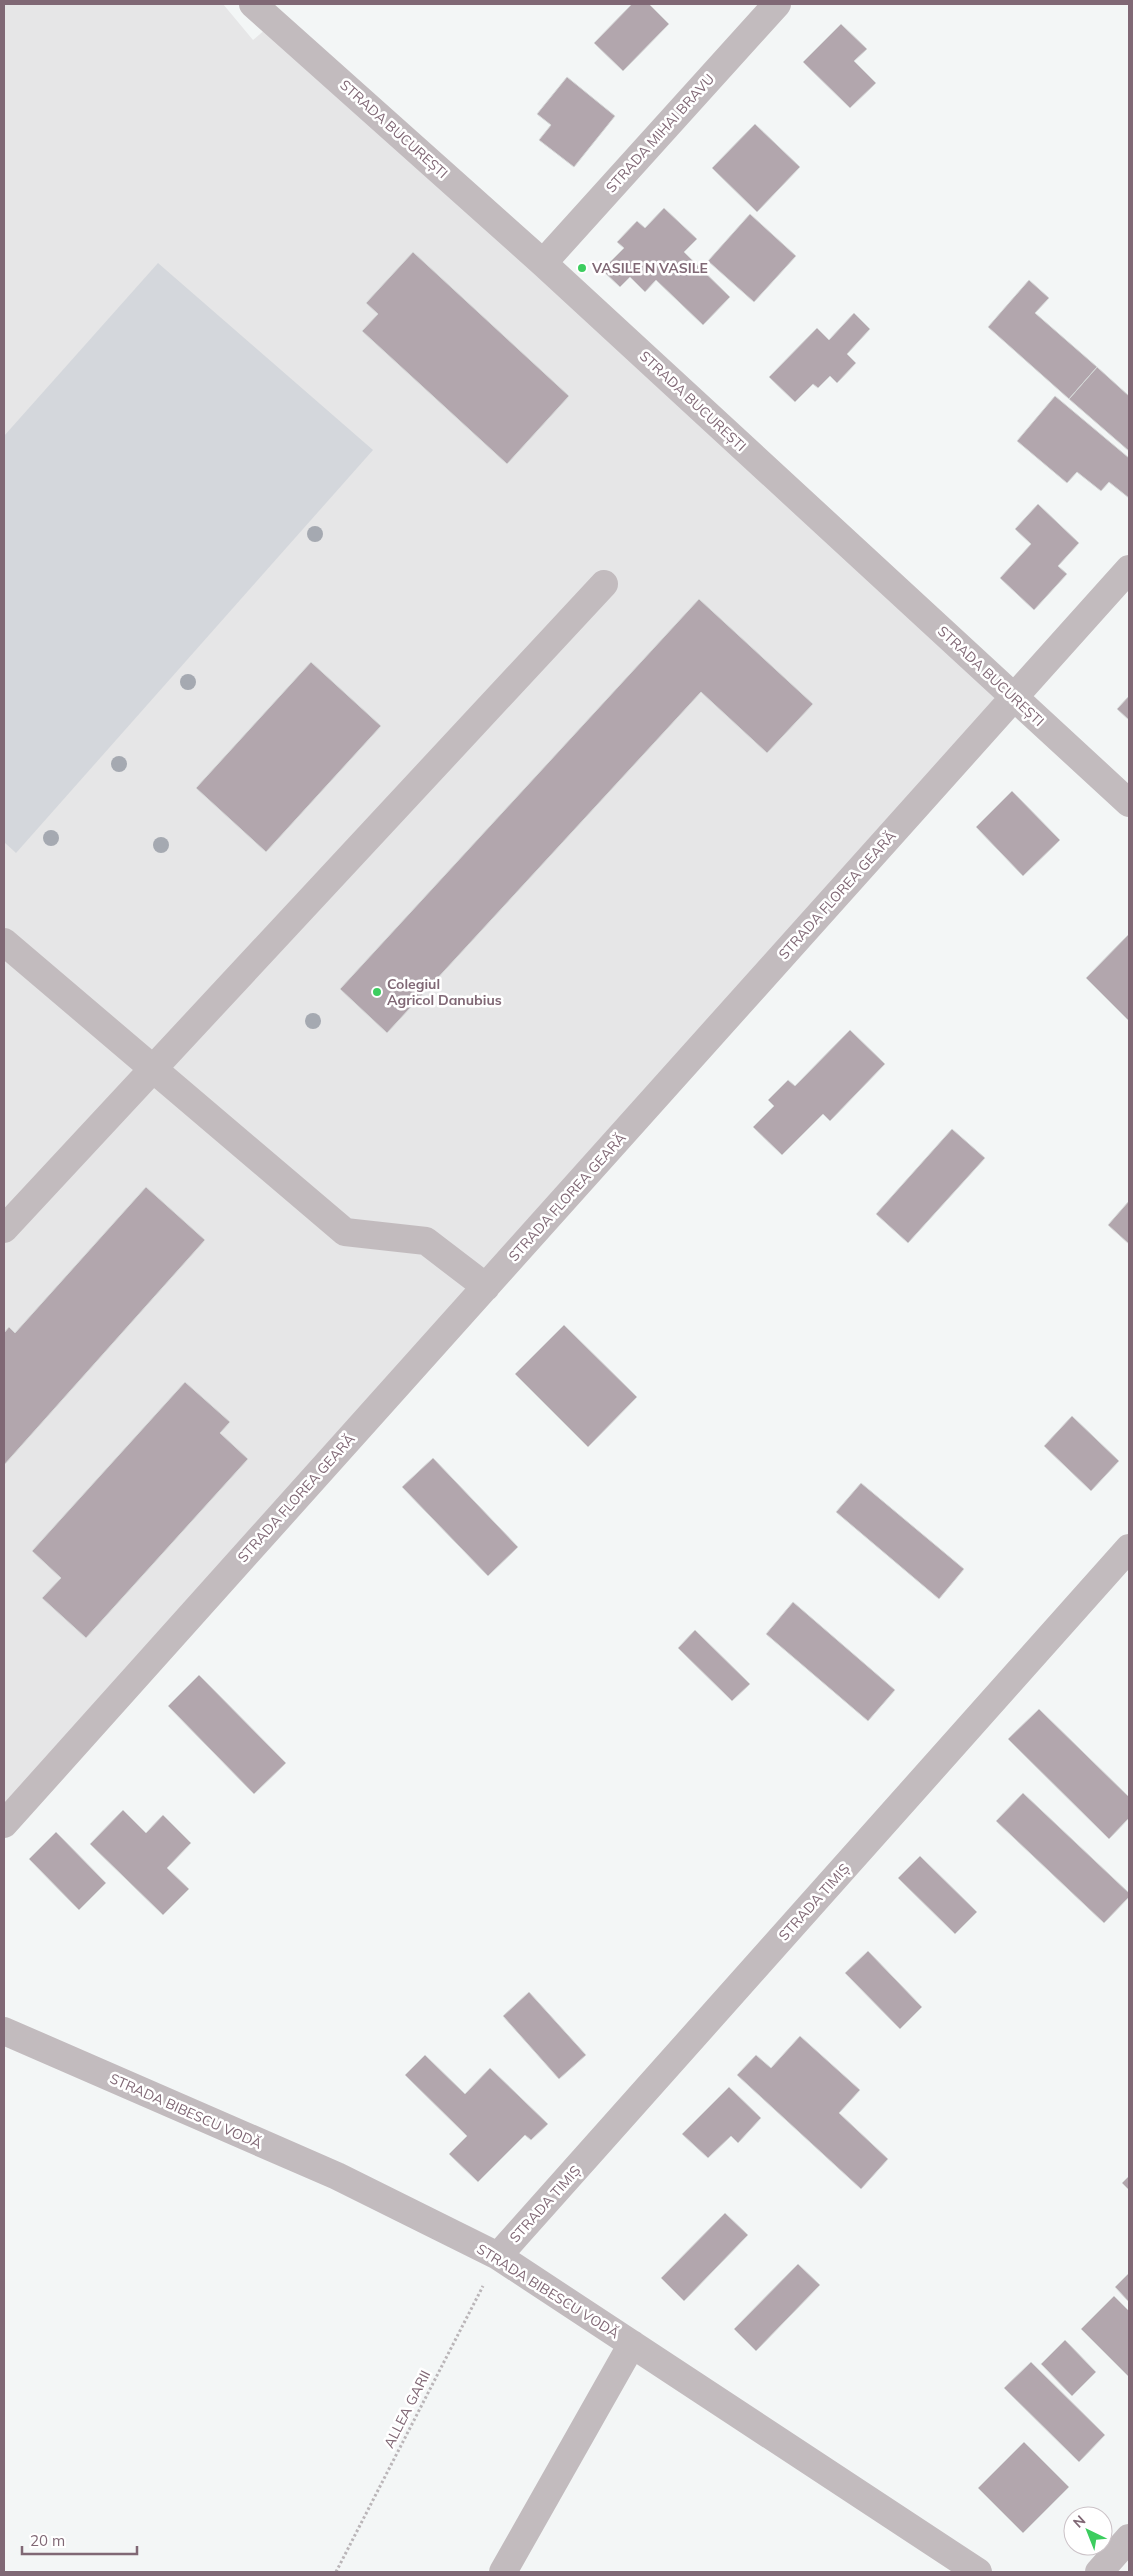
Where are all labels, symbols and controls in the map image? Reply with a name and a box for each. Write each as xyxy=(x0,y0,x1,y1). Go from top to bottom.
street label: STRADA MIHAI BRAVU xyxy=(602,70,718,196)
street label: STRADA BUCUREȘTI xyxy=(336,76,452,182)
place label: VASILE N VASILE xyxy=(591,259,708,277)
marker: VASILE N VASILE xyxy=(576,262,588,274)
street label: STRADA BUCUREȘTI xyxy=(636,347,750,455)
street label: STRADA BUCUREȘTI xyxy=(934,622,1048,730)
street label: STRADA FLOREA GEARĂ xyxy=(774,826,900,963)
place label: Colegiul Agricol Danubius xyxy=(387,975,502,1009)
marker: Colegiul Agricol Danubius xyxy=(371,986,383,998)
street label: STRADA FLOREA GEARĂ xyxy=(504,1128,630,1265)
street label: STRADA FLOREA GEARĂ xyxy=(233,1429,359,1566)
street label: STRADA TIMIȘ xyxy=(775,1860,853,1944)
street label: STRADA BIBESCU VODĂ xyxy=(107,2069,266,2153)
street label: STRADA TIMIȘ xyxy=(506,2162,584,2246)
street label: STRADA BIBESCU VODĂ xyxy=(473,2240,623,2343)
street label: ALLEA GARII xyxy=(380,2367,434,2451)
north arrow xyxy=(1063,2506,1113,2556)
text: N xyxy=(1069,2511,1089,2532)
scale bar xyxy=(22,2524,138,2556)
text: 20 m xyxy=(30,2531,65,2550)

